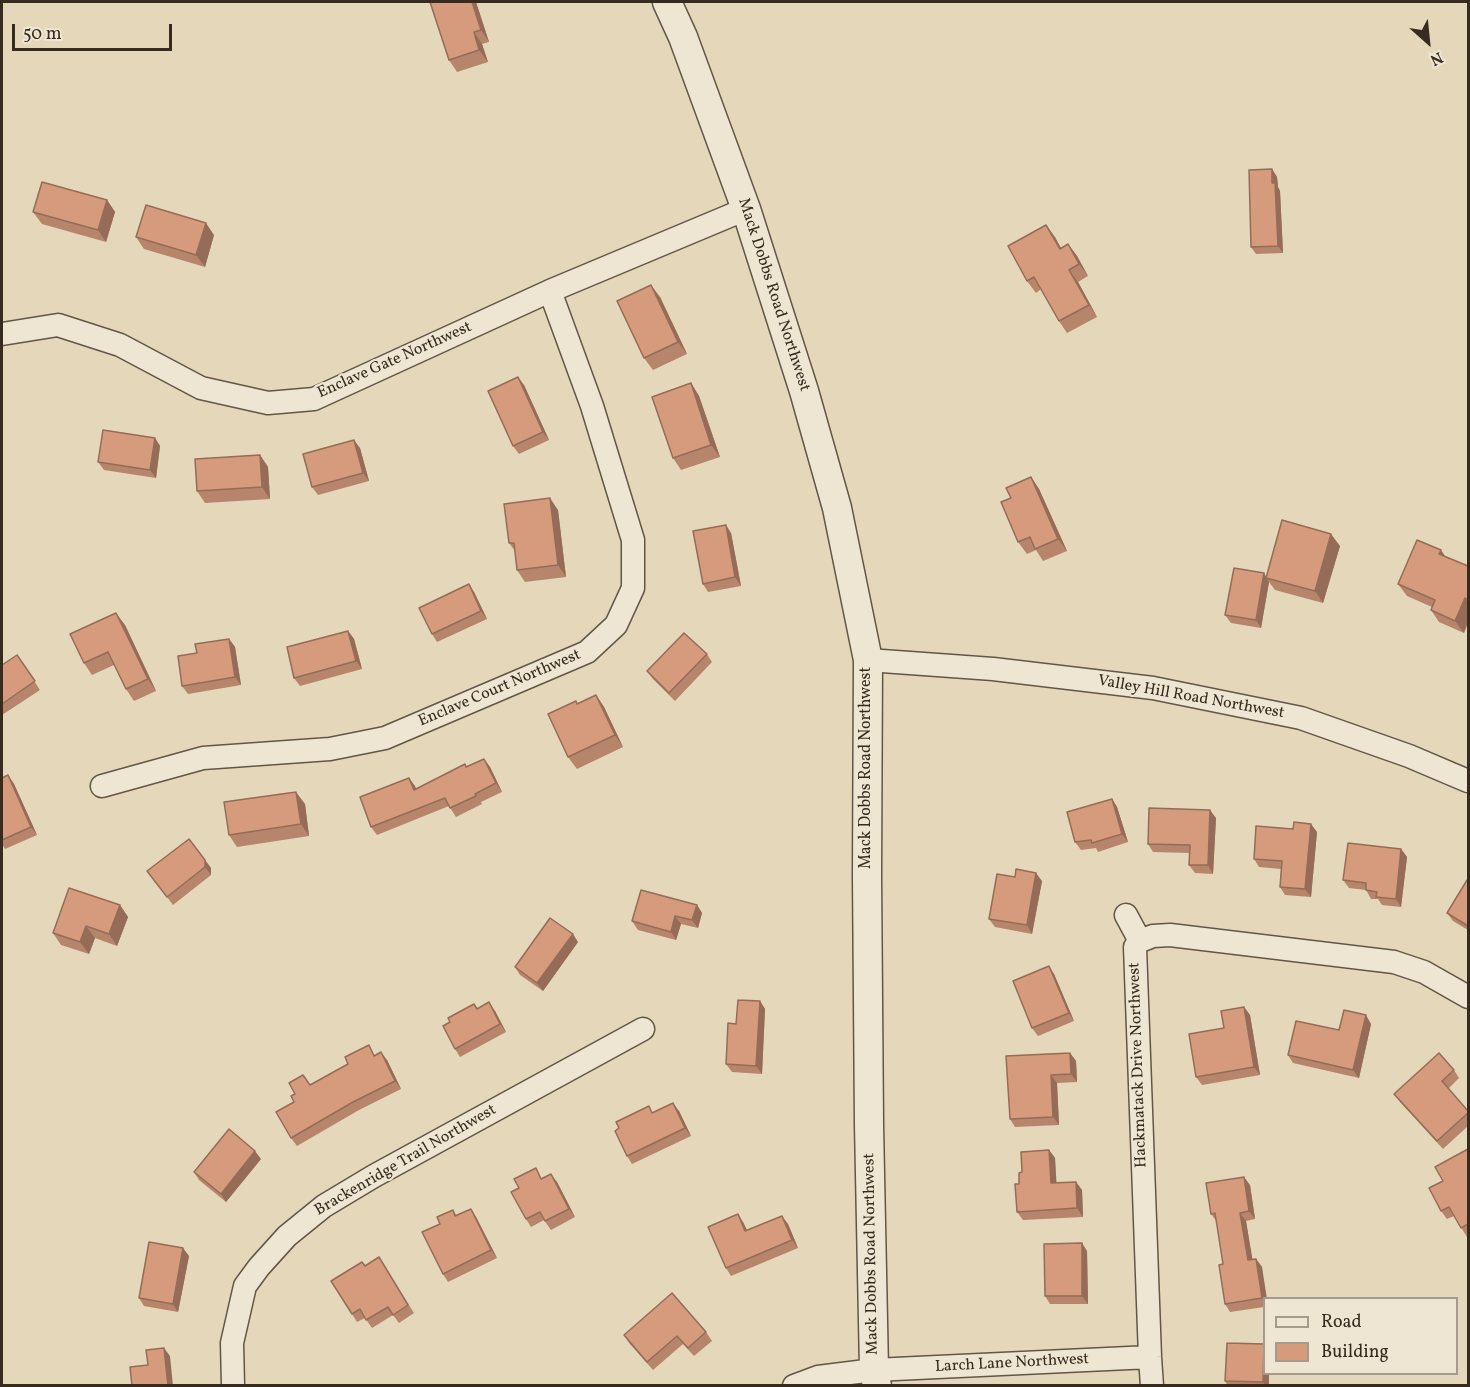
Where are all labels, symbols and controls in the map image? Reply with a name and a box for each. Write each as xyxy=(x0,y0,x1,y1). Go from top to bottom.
scale bar xyxy=(15,12,176,50)
north arrow xyxy=(1398,12,1458,72)
text: 50 m xyxy=(23,22,62,47)
text: N xyxy=(1426,46,1446,70)
street label: Mack Dobbs Road Northwest xyxy=(733,196,813,394)
street label: Enclave Gate Northwest xyxy=(315,318,475,404)
street label: Enclave Court Northwest xyxy=(416,646,584,732)
street label: Mack Dobbs Road Northwest xyxy=(857,667,877,869)
street label: Valley Hill Road Northwest xyxy=(1096,672,1286,724)
street label: Hackmatack Drive Northwest xyxy=(1126,962,1152,1168)
street label: Brackenridge Trail Northwest xyxy=(312,1101,500,1221)
street label: Mack Dobbs Road Northwest xyxy=(861,1153,883,1355)
legend xyxy=(1263,1297,1458,1375)
text: Road xyxy=(1321,1310,1362,1335)
text: Building xyxy=(1321,1340,1389,1365)
street label: Larch Lane Northwest xyxy=(934,1350,1090,1378)

